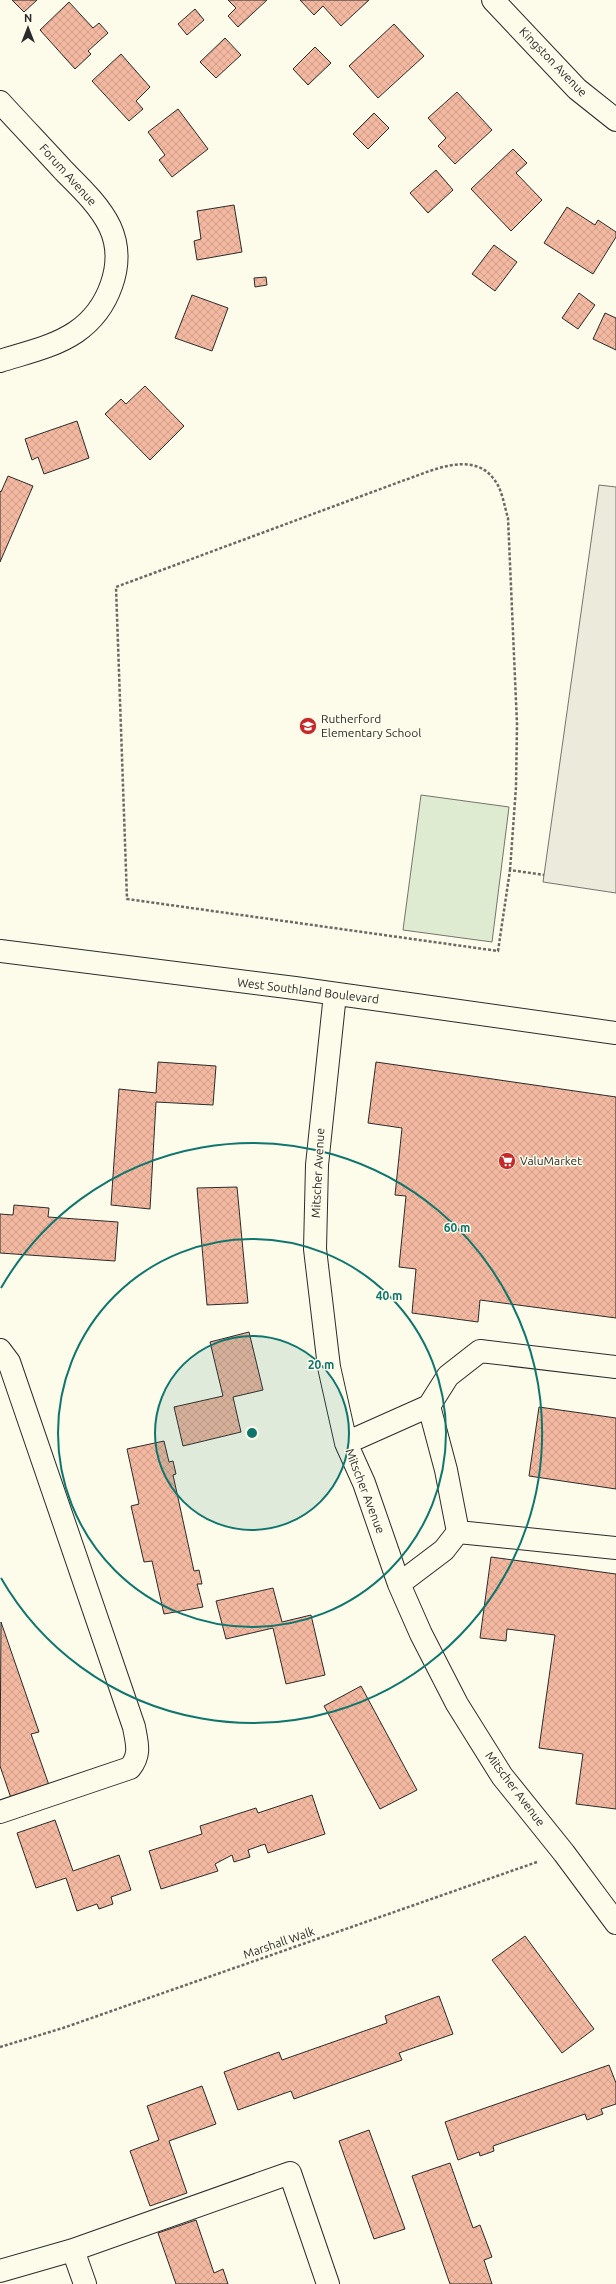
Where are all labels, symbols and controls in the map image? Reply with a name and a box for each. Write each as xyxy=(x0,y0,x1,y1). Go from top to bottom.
north arrow xyxy=(8,8,48,48)
text: N xyxy=(24,12,32,24)
street label: Kingston Avenue xyxy=(517,24,590,99)
street label: Forum Avenue xyxy=(37,141,99,208)
place label: Rutherford Elementary School xyxy=(321,712,421,739)
school or university icon: Rutherford Elementary School xyxy=(298,716,318,736)
street label: West Southland Boulevard xyxy=(236,975,380,1006)
street label: Mitscher Avenue xyxy=(309,1128,326,1218)
supermarket icon: ValuMarket xyxy=(497,1151,517,1171)
place label: ValuMarket xyxy=(520,1154,582,1167)
text: 60 m xyxy=(444,1221,470,1234)
text: 40 m xyxy=(376,1289,402,1302)
text: 20 m xyxy=(308,1358,334,1371)
centre of rings xyxy=(245,1426,259,1440)
street label: Mitscher Avenue xyxy=(343,1446,388,1535)
street label: Mitscher Avenue xyxy=(483,1749,548,1829)
street label: Marshall Walk xyxy=(241,1924,316,1961)

